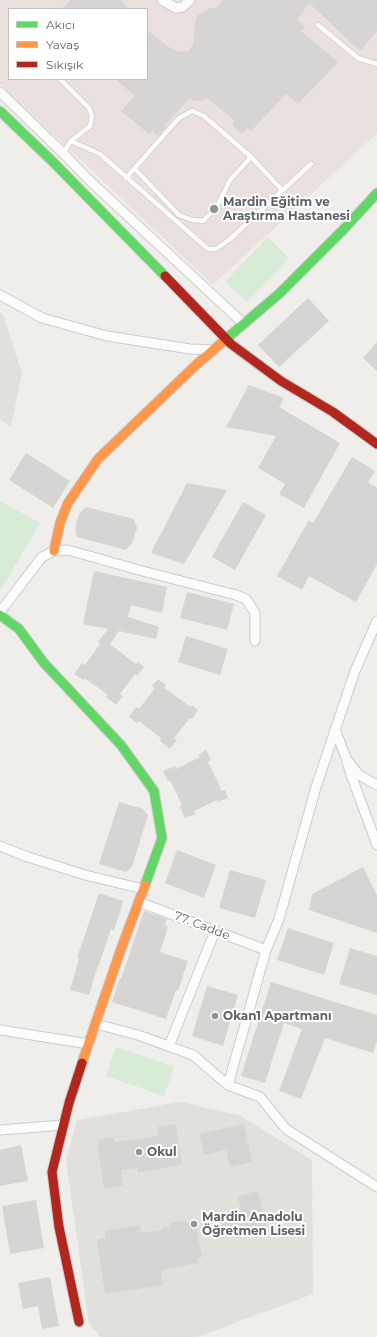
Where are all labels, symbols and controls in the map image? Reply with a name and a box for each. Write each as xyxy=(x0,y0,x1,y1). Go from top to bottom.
legend xyxy=(8,8,148,80)
text: Akıcı xyxy=(46,17,75,32)
text: Yavaş xyxy=(46,37,79,52)
text: Sıkışık xyxy=(46,57,83,72)
place label: Mardin Eğitim ve Araştırma Hastanesi xyxy=(223,195,350,223)
marker: Mardin Eğitim ve Araştırma Hastanesi xyxy=(208,203,220,215)
street label: 77. Cadde xyxy=(172,909,232,943)
place label: Okan1 Apartmanı xyxy=(223,1009,332,1023)
marker: Okan1 Apartmanı xyxy=(210,1011,220,1021)
place label: Okul xyxy=(147,1145,177,1159)
marker: Okul xyxy=(134,1147,144,1157)
place label: Mardin Anadolu Öğretmen Lisesi xyxy=(202,1210,305,1238)
marker: Mardin Anadolu Öğretmen Lisesi xyxy=(189,1219,199,1229)

